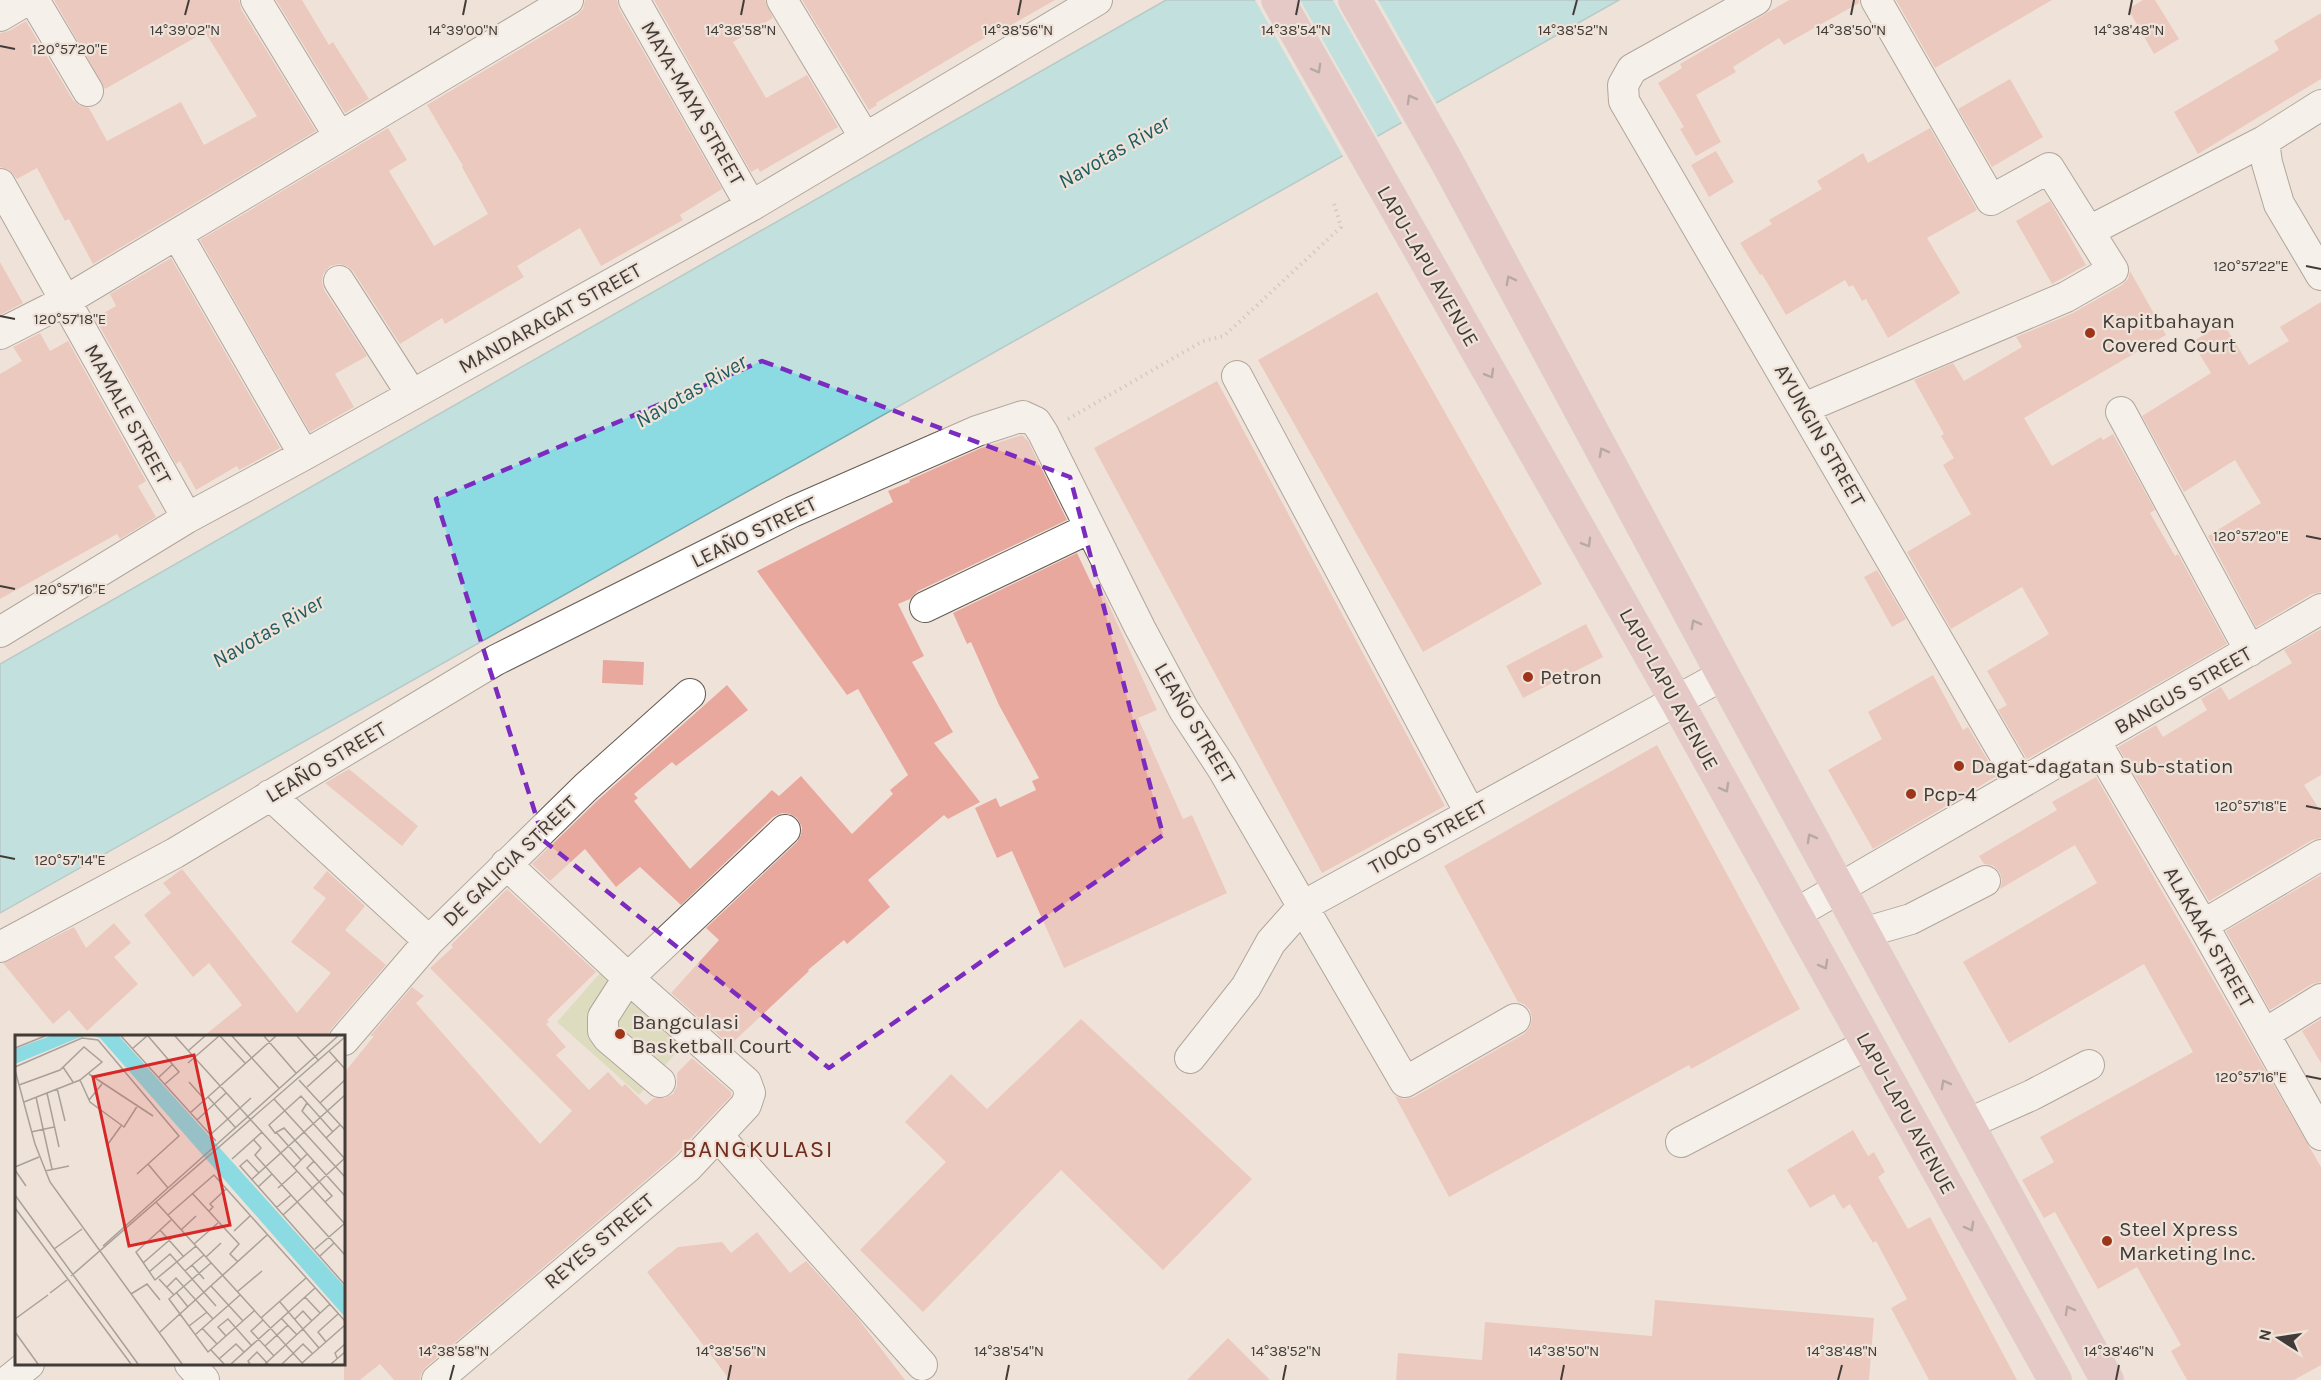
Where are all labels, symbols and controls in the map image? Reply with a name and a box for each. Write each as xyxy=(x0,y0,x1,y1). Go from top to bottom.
street label: MAYA-MAYA STREET xyxy=(636,17,750,190)
text: 14°39'02"N xyxy=(150,21,220,39)
text: 14°39'00"N xyxy=(428,21,498,39)
text: 14°38'58"N xyxy=(705,21,777,39)
text: 14°38'56"N xyxy=(983,21,1053,39)
text: 14°38'54"N xyxy=(1261,21,1331,39)
text: 14°38'52"N xyxy=(1538,21,1608,39)
text: 14°38'50"N xyxy=(1816,21,1886,39)
text: 14°38'48"N xyxy=(2094,21,2164,39)
text: 120°57'20"E xyxy=(32,40,108,58)
one-way arrow xyxy=(1310,63,1321,73)
one-way arrow xyxy=(1407,95,1418,105)
water label: Navotas River xyxy=(1053,109,1176,194)
street label: LAPU-LAPU AVENUE xyxy=(1372,181,1484,351)
street label: MANDARAGAT STREET xyxy=(454,257,646,378)
text: 120°57'22"E xyxy=(2213,257,2289,275)
one-way arrow xyxy=(1506,276,1517,286)
place label: Kapitbahayan Covered Court xyxy=(2102,309,2236,357)
text: 120°57'18"E xyxy=(34,310,106,328)
marker: Kapitbahayan Covered Court xyxy=(2083,326,2097,340)
street label: MAMALE STREET xyxy=(80,340,177,489)
water label: Navotas River xyxy=(630,348,753,433)
street label: AYUNGIN STREET xyxy=(1770,360,1871,511)
one-way arrow xyxy=(1483,368,1494,378)
one-way arrow xyxy=(1599,448,1610,458)
street label: LEAÑO STREET xyxy=(687,491,821,573)
text: 120°57'20"E xyxy=(2213,527,2289,545)
one-way arrow xyxy=(1579,537,1591,547)
text: 120°57'16"E xyxy=(34,580,106,598)
water label: Navotas River xyxy=(207,588,330,673)
street label: LAPU-LAPU AVENUE xyxy=(1614,604,1724,774)
one-way arrow xyxy=(1691,619,1702,630)
street label: BANGUS STREET xyxy=(2110,641,2256,739)
street label: LEAÑO STREET xyxy=(1149,658,1241,788)
place label: Petron xyxy=(1540,665,1602,689)
marker: Petron xyxy=(1521,670,1535,684)
street label: LEAÑO STREET xyxy=(261,716,391,808)
place label: Dagat-dagatan Sub-station xyxy=(1971,754,2234,778)
marker: Dagat-dagatan Sub-station xyxy=(1952,759,1966,773)
one-way arrow xyxy=(1718,782,1729,792)
place label: Pcp-4 xyxy=(1923,782,1977,806)
marker: Pcp-4 xyxy=(1904,787,1918,801)
street label: DE GALICIA STREET xyxy=(438,790,583,931)
street label: TIOCO STREET xyxy=(1365,794,1492,879)
text: 120°57'18"E xyxy=(2215,797,2287,815)
one-way arrow xyxy=(1807,834,1818,844)
text: 120°57'14"E xyxy=(34,851,106,869)
street label: ALAKAAK STREET xyxy=(2159,862,2259,1012)
one-way arrow xyxy=(1817,959,1828,970)
place label: Bangculasi Basketball Court xyxy=(632,1010,792,1058)
marker: Bangculasi Basketball Court xyxy=(613,1027,627,1041)
street label: LAPU-LAPU AVENUE xyxy=(1851,1028,1961,1198)
inset map xyxy=(15,1035,345,1365)
text: 120°57'16"E xyxy=(2215,1068,2287,1086)
one-way arrow xyxy=(1941,1079,1952,1090)
district label: BANGKULASI xyxy=(682,1135,834,1163)
street label: REYES STREET xyxy=(539,1188,659,1294)
place label: Steel Xpress Marketing Inc. xyxy=(2119,1217,2256,1265)
one-way arrow xyxy=(1963,1221,1974,1232)
marker: Steel Xpress Marketing Inc. xyxy=(2100,1234,2114,1248)
one-way arrow xyxy=(2065,1306,2076,1316)
north arrow xyxy=(2249,1308,2309,1368)
text: N xyxy=(2254,1327,2275,1343)
text: 14°38'58"N xyxy=(418,1342,490,1360)
text: 14°38'56"N xyxy=(696,1342,766,1360)
text: 14°38'54"N xyxy=(974,1342,1044,1360)
text: 14°38'52"N xyxy=(1251,1342,1321,1360)
text: 14°38'50"N xyxy=(1529,1342,1599,1360)
text: 14°38'48"N xyxy=(1807,1342,1877,1360)
text: 14°38'46"N xyxy=(2084,1342,2154,1360)

